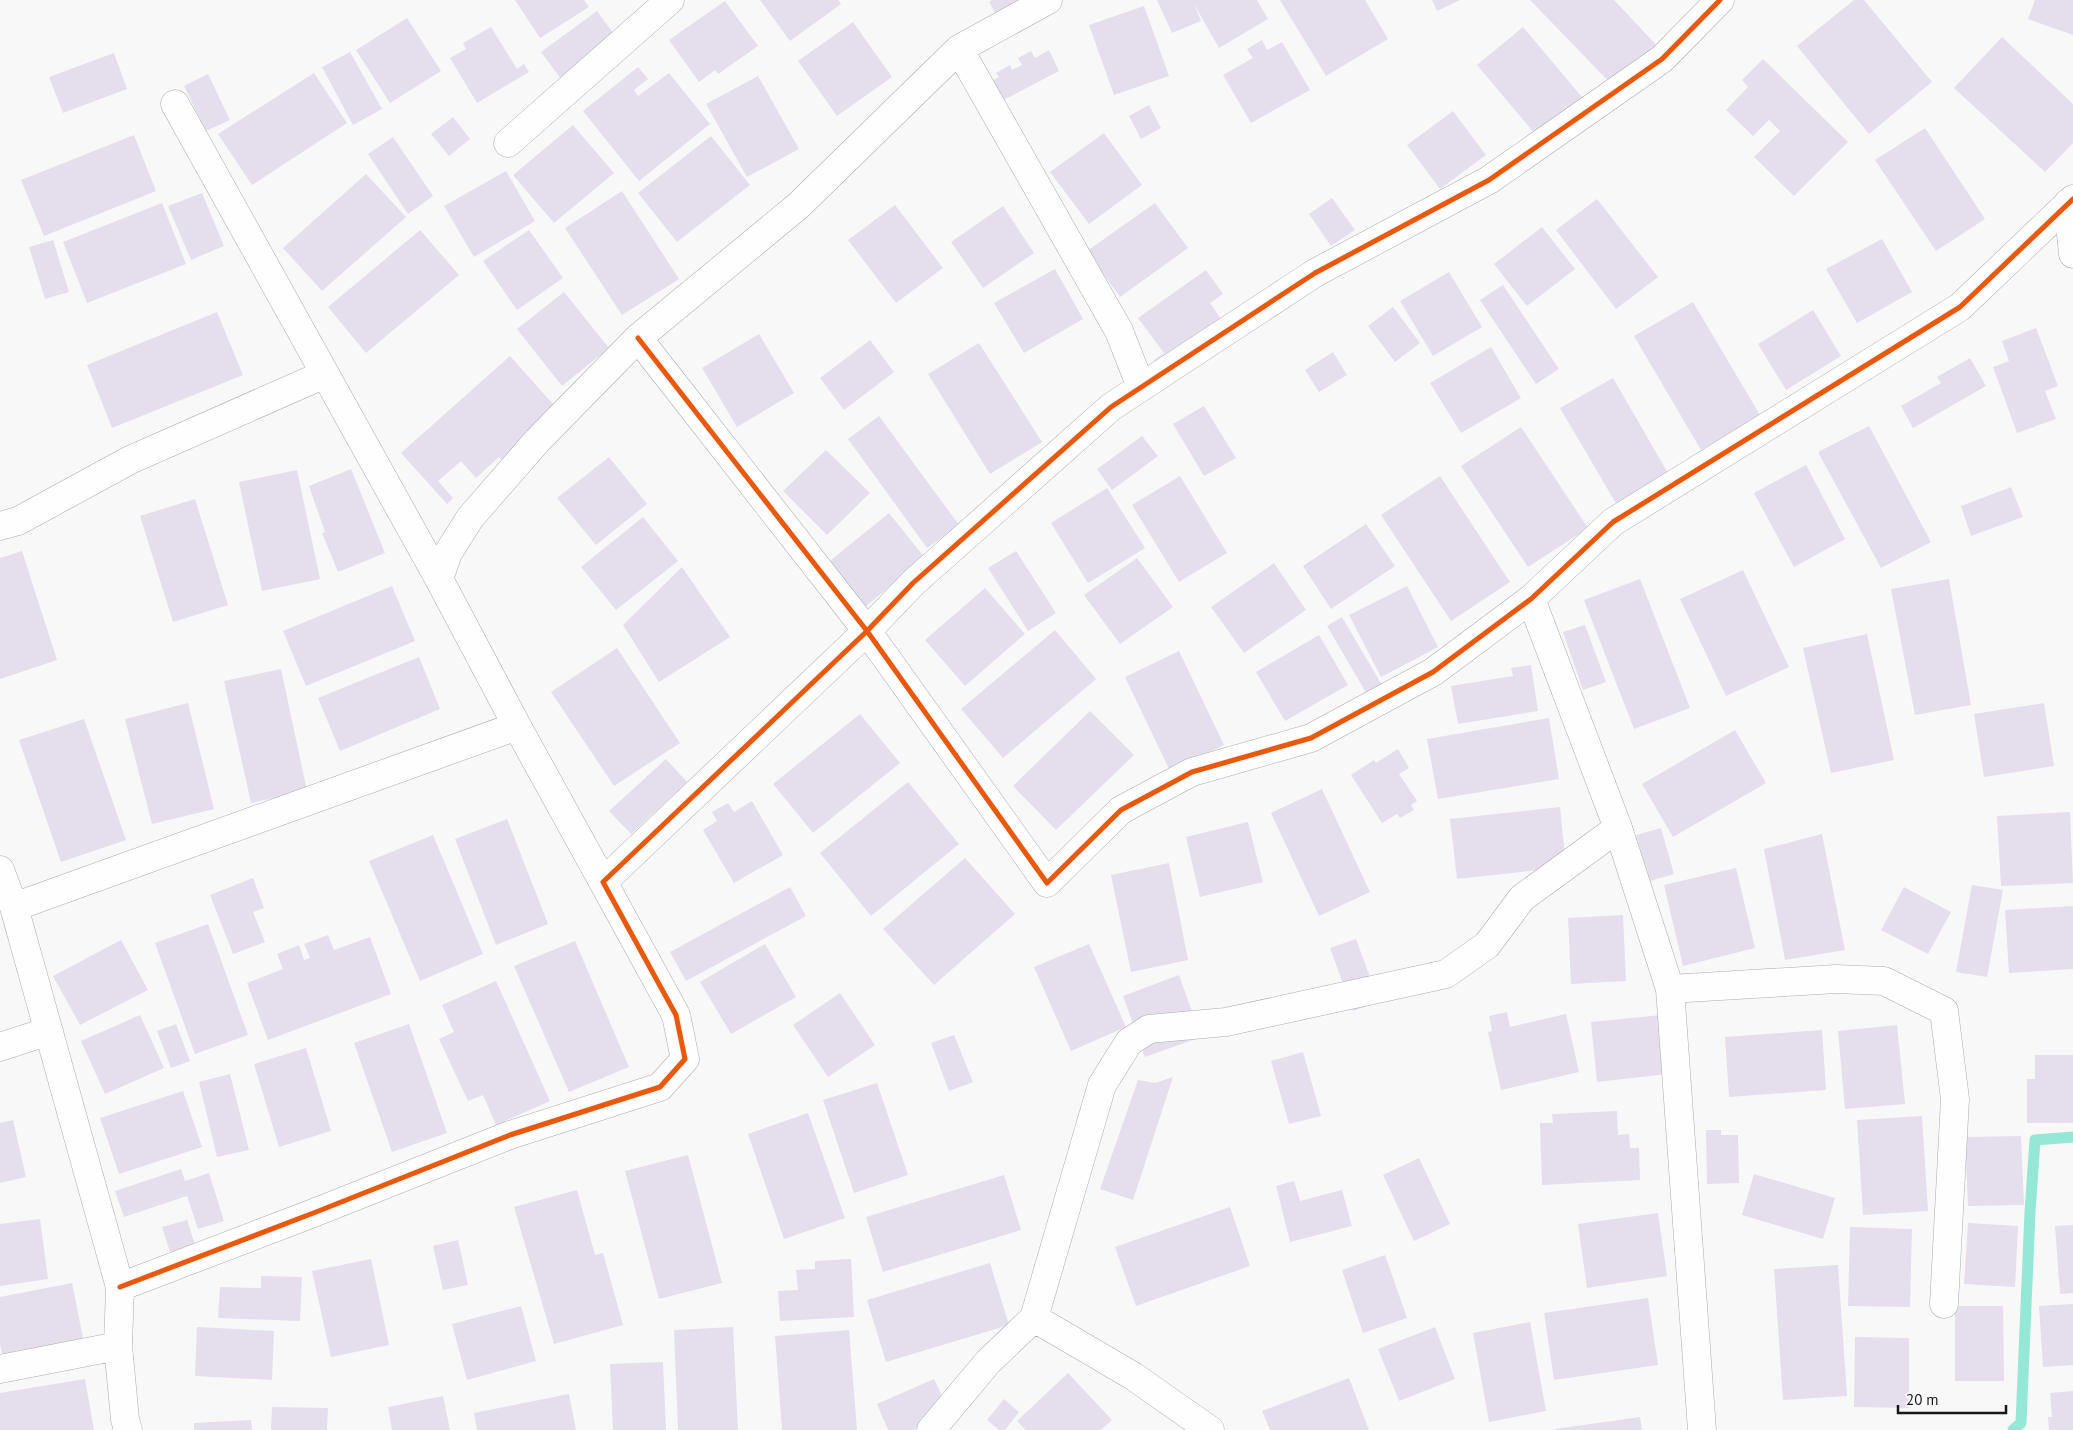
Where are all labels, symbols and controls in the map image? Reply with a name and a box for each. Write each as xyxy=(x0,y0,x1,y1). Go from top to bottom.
scale bar xyxy=(1898,1382,2006,1414)
text: 20 m xyxy=(1906,1390,1939,1409)

